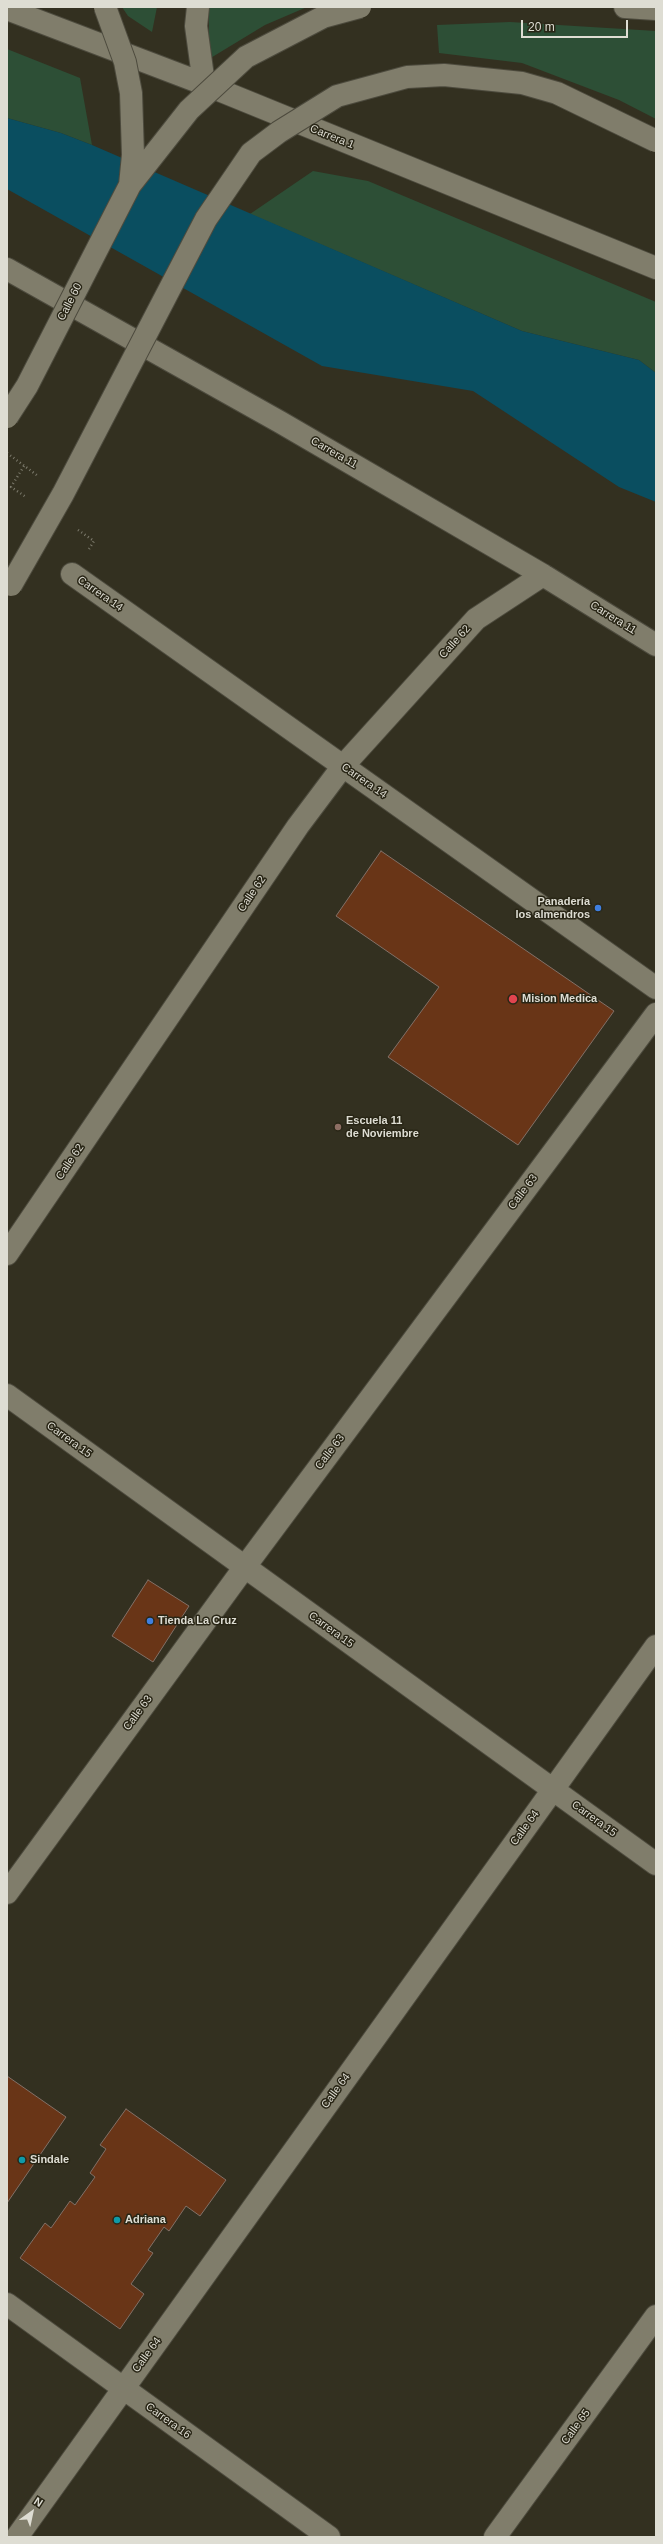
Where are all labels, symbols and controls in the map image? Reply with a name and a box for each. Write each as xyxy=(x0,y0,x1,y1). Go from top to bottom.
scale bar xyxy=(523,12,630,38)
text: 20 m xyxy=(528,20,555,34)
street label: Carrera 1 xyxy=(308,122,356,152)
street label: Calle 60 xyxy=(55,281,85,323)
street label: Carrera 11 xyxy=(308,434,360,472)
street label: Carrera 14 xyxy=(75,574,125,614)
street label: Carrera 11 xyxy=(588,599,638,637)
street label: Calle 62 xyxy=(437,623,473,661)
street label: Carrera 14 xyxy=(339,761,389,801)
street label: Calle 62 xyxy=(235,874,269,914)
place label: Panadería los almendros xyxy=(515,895,590,921)
marker: Panadería los almendros xyxy=(593,903,603,913)
place label: Mision Medica xyxy=(522,992,597,1006)
marker: Mision Medica xyxy=(507,993,519,1005)
place label: Escuela 11 de Noviembre xyxy=(346,1114,419,1140)
marker: Escuela 11 de Noviembre xyxy=(333,1122,343,1132)
street label: Calle 62 xyxy=(53,1142,87,1182)
street label: Calle 63 xyxy=(506,1172,540,1212)
street label: Carrera 15 xyxy=(44,1419,94,1461)
street label: Calle 63 xyxy=(313,1432,347,1472)
street label: Carrera 15 xyxy=(306,1609,356,1651)
place label: Tienda La Cruz xyxy=(158,1614,237,1628)
marker: Tienda La Cruz xyxy=(145,1616,155,1626)
street label: Calle 63 xyxy=(121,1693,155,1733)
street label: Carrera 15 xyxy=(569,1798,619,1840)
street label: Calle 64 xyxy=(508,1808,542,1848)
street label: Calle 64 xyxy=(319,2071,353,2111)
place label: Sindale xyxy=(30,2153,69,2167)
marker: Sindale xyxy=(17,2155,27,2165)
place label: Adriana xyxy=(125,2213,166,2227)
marker: Adriana xyxy=(112,2215,122,2225)
street label: Calle 64 xyxy=(130,2335,164,2375)
street label: Carrera 16 xyxy=(143,2400,193,2442)
street label: Calle 65 xyxy=(559,2407,593,2447)
north arrow xyxy=(12,2492,52,2532)
text: N xyxy=(32,2495,45,2509)

